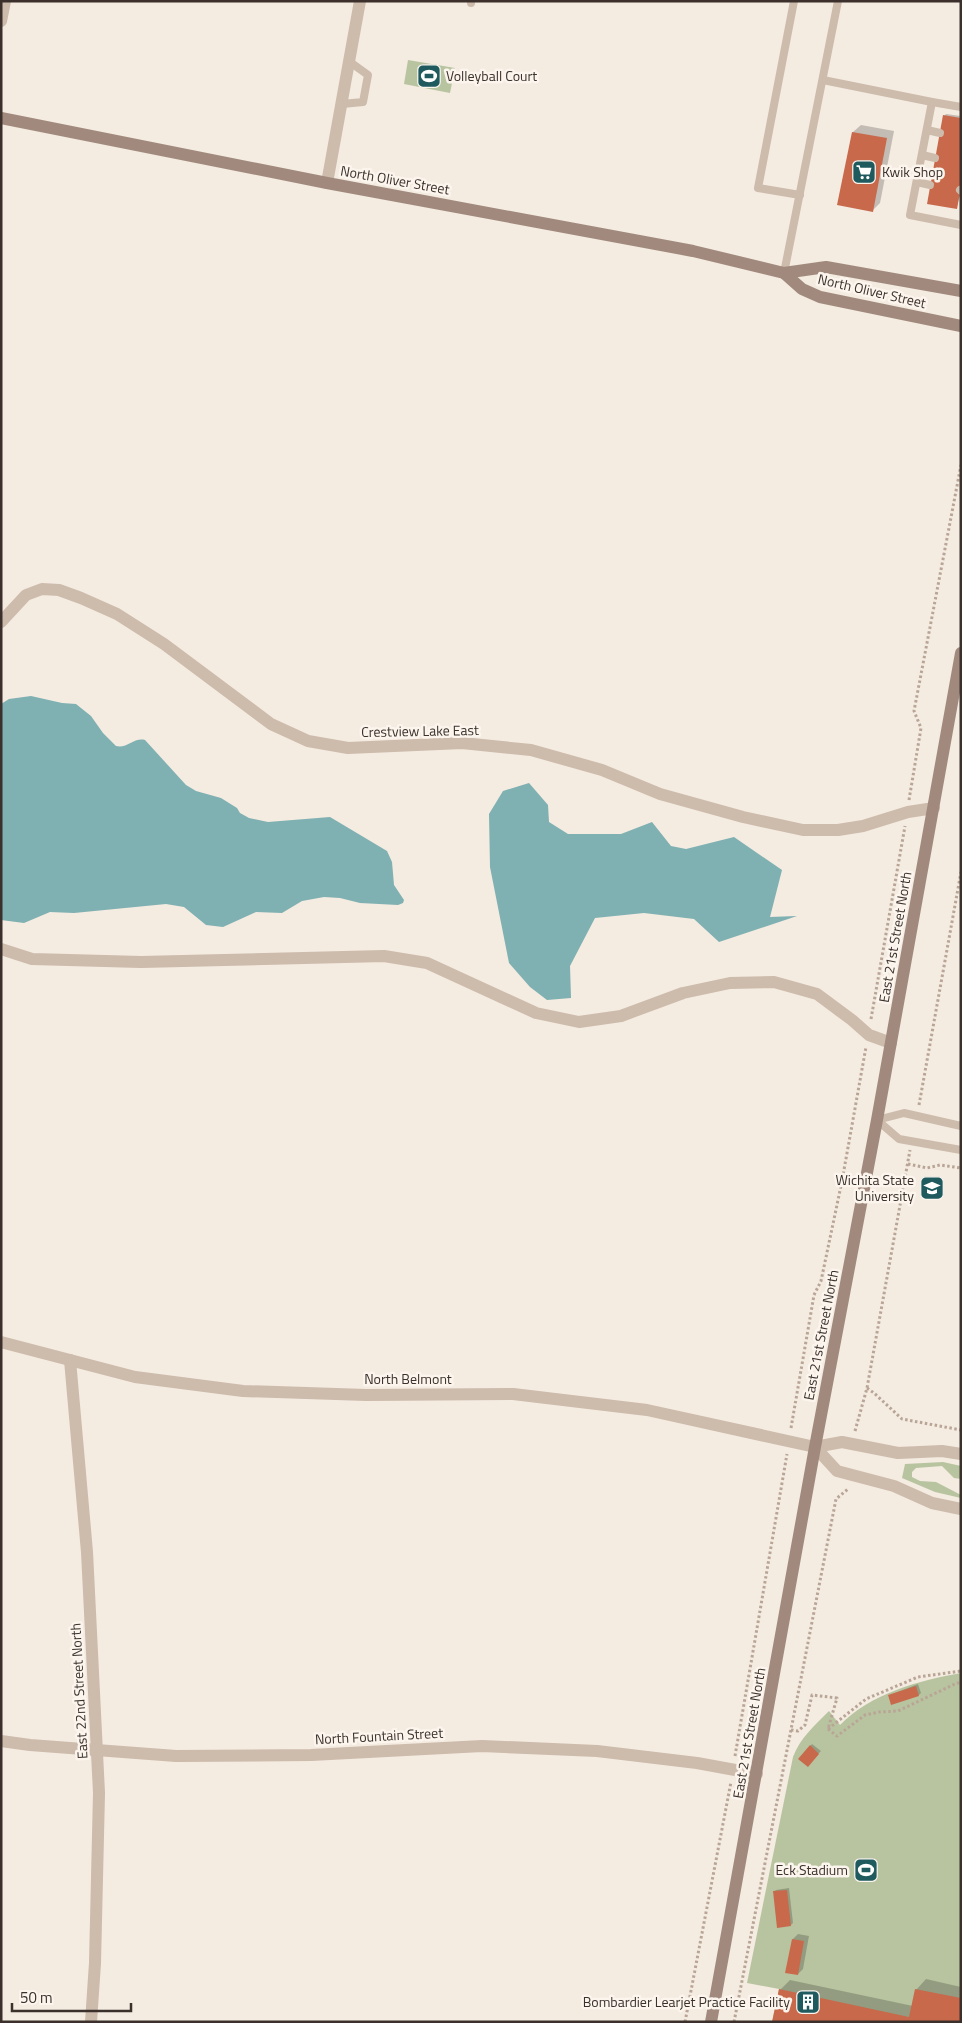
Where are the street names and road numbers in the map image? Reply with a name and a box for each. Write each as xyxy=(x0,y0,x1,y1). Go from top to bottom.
street label: North Oliver Street xyxy=(339,160,451,199)
street label: North Oliver Street xyxy=(816,268,928,313)
street label: Crestview Lake East xyxy=(361,719,479,742)
street label: East 21st Street North xyxy=(873,870,916,1004)
street label: East 21st Street North xyxy=(798,1268,843,1402)
street label: North Belmont xyxy=(364,1368,452,1389)
street label: East 22nd Street North xyxy=(64,1622,93,1760)
street label: East 21st Street North xyxy=(727,1666,770,1800)
street label: North Fountain Street xyxy=(314,1722,444,1749)

